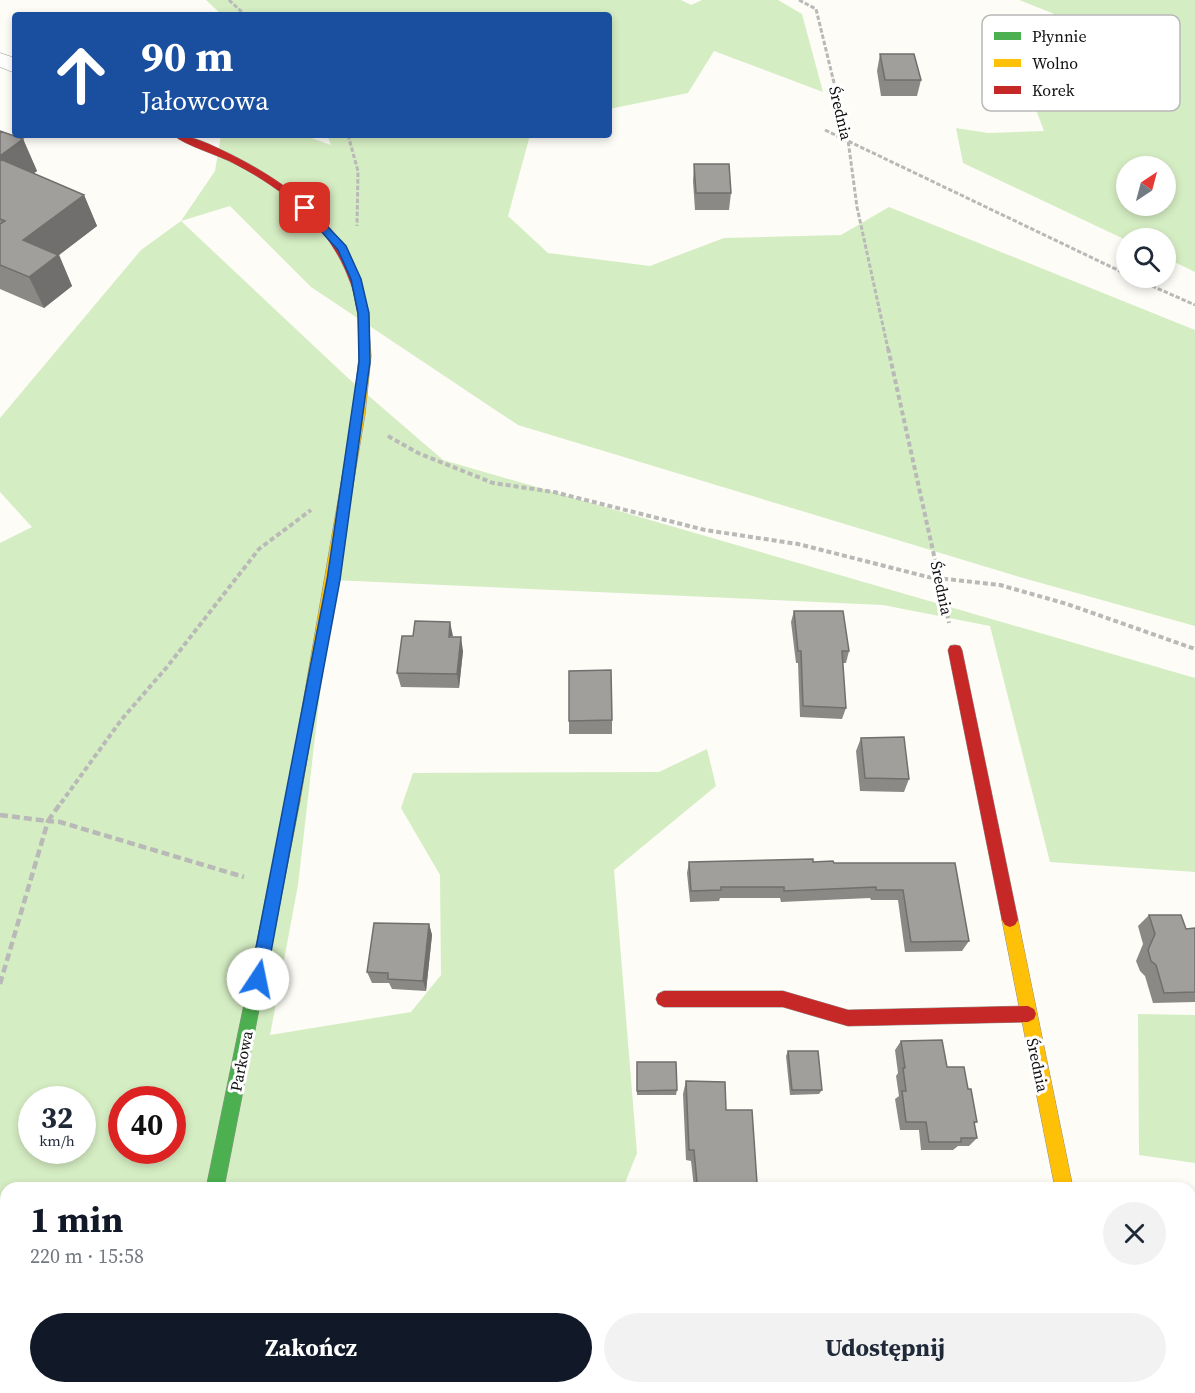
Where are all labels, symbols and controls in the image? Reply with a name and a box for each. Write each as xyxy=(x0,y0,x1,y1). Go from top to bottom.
legend xyxy=(982,15,1180,111)
text: Płynnie xyxy=(1032,25,1087,47)
text: 90 m xyxy=(141,27,234,85)
icon: ahead xyxy=(42,36,120,114)
text: Wolno xyxy=(1032,52,1078,74)
text: Korek xyxy=(1032,79,1075,101)
text: Jałowcowa xyxy=(141,82,269,119)
street label: Średnia xyxy=(824,84,858,143)
north arrow xyxy=(1116,156,1176,216)
map controls xyxy=(1116,156,1176,288)
pin xyxy=(279,182,330,233)
icon: arrive xyxy=(288,191,321,224)
button: search xyxy=(1116,228,1176,288)
street label: Średnia xyxy=(926,559,959,618)
position arrow xyxy=(226,947,290,1011)
street label: Parkowa xyxy=(224,1028,258,1093)
street label: Średnia xyxy=(1022,1036,1055,1095)
speed limit sign: 40 xyxy=(108,1086,186,1164)
text: 32 xyxy=(41,1097,73,1138)
text: km/h xyxy=(39,1130,75,1151)
text: 1 min xyxy=(30,1195,123,1244)
button: close xyxy=(1103,1202,1166,1265)
text: 220 m · 15:58 xyxy=(30,1242,144,1270)
button: Zakończ xyxy=(30,1313,592,1382)
button: Udostępnij xyxy=(604,1313,1166,1382)

